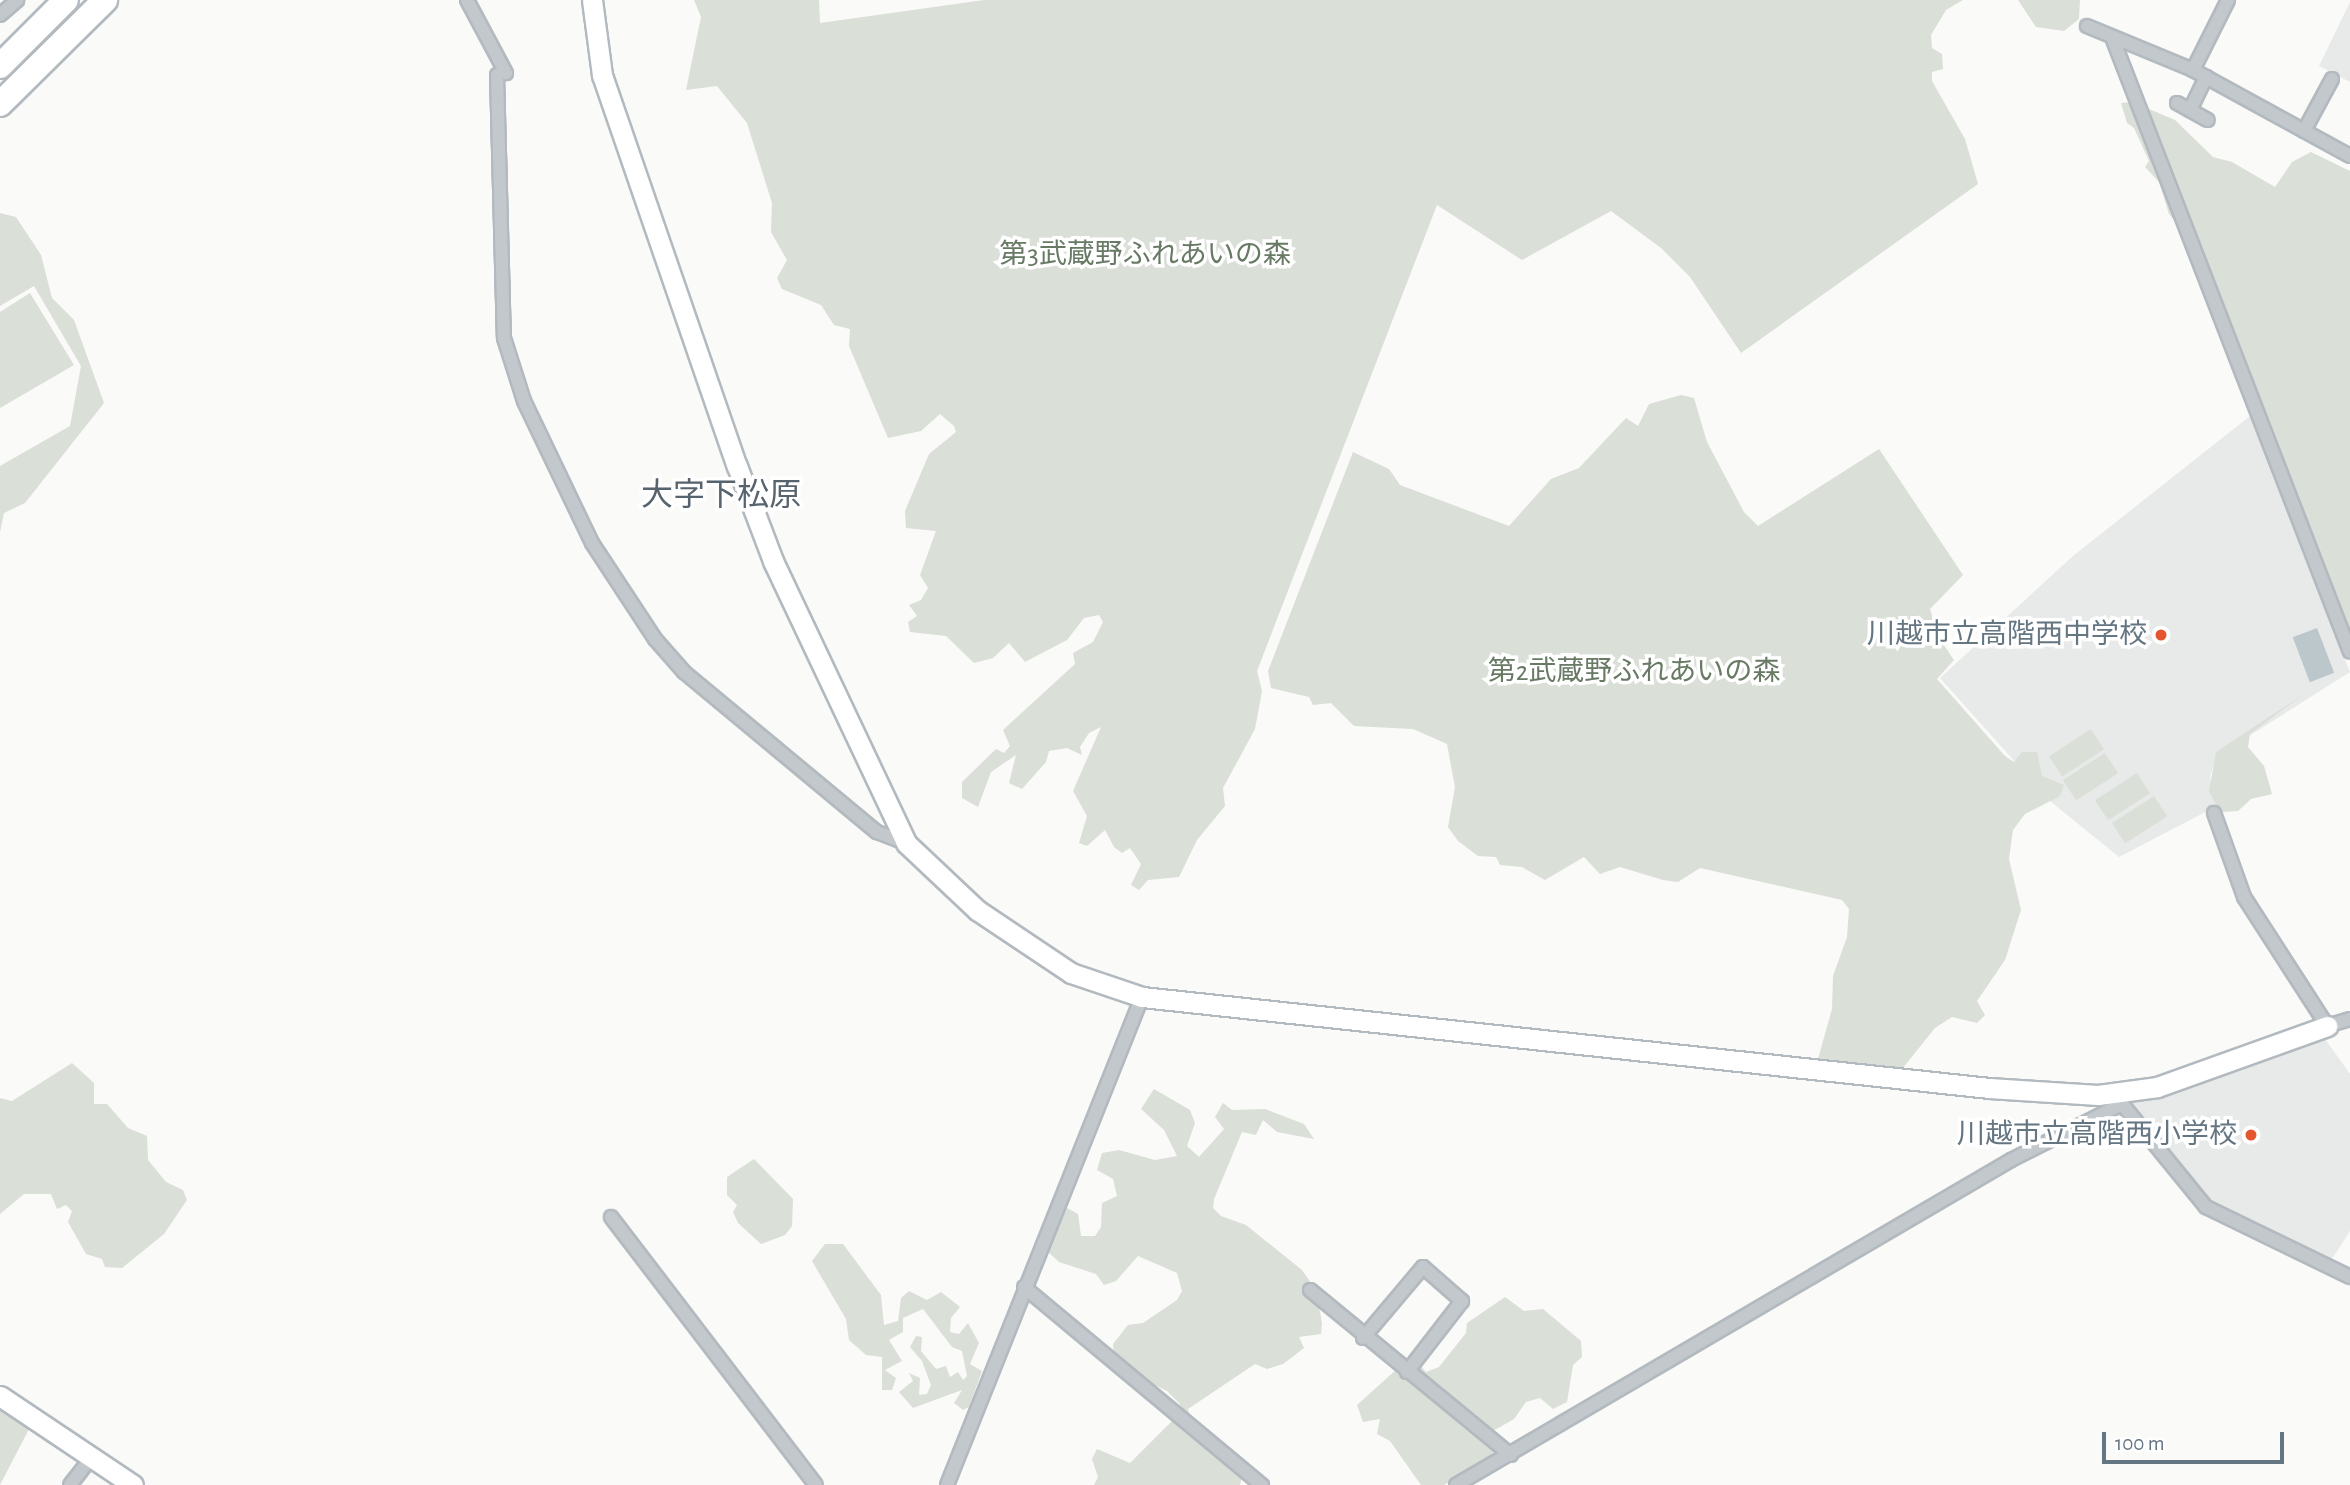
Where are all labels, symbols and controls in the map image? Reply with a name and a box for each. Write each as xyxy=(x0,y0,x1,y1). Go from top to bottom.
park label: 第3武蔵野ふれあいの森 xyxy=(999,238,1291,272)
district label: 大字下松原 xyxy=(641,476,801,514)
place label: 川越市立高階西中学校 xyxy=(1867,618,2147,652)
marker: 川越市立高階西中学校 xyxy=(2153,627,2169,643)
park label: 第2武蔵野ふれあいの森 xyxy=(1488,655,1780,689)
place label: 川越市立高階西小学校 xyxy=(1957,1118,2237,1152)
marker: 川越市立高階西小学校 xyxy=(2243,1127,2259,1143)
scale bar xyxy=(2105,1418,2287,1462)
text: 100 m xyxy=(2115,1433,2165,1454)

